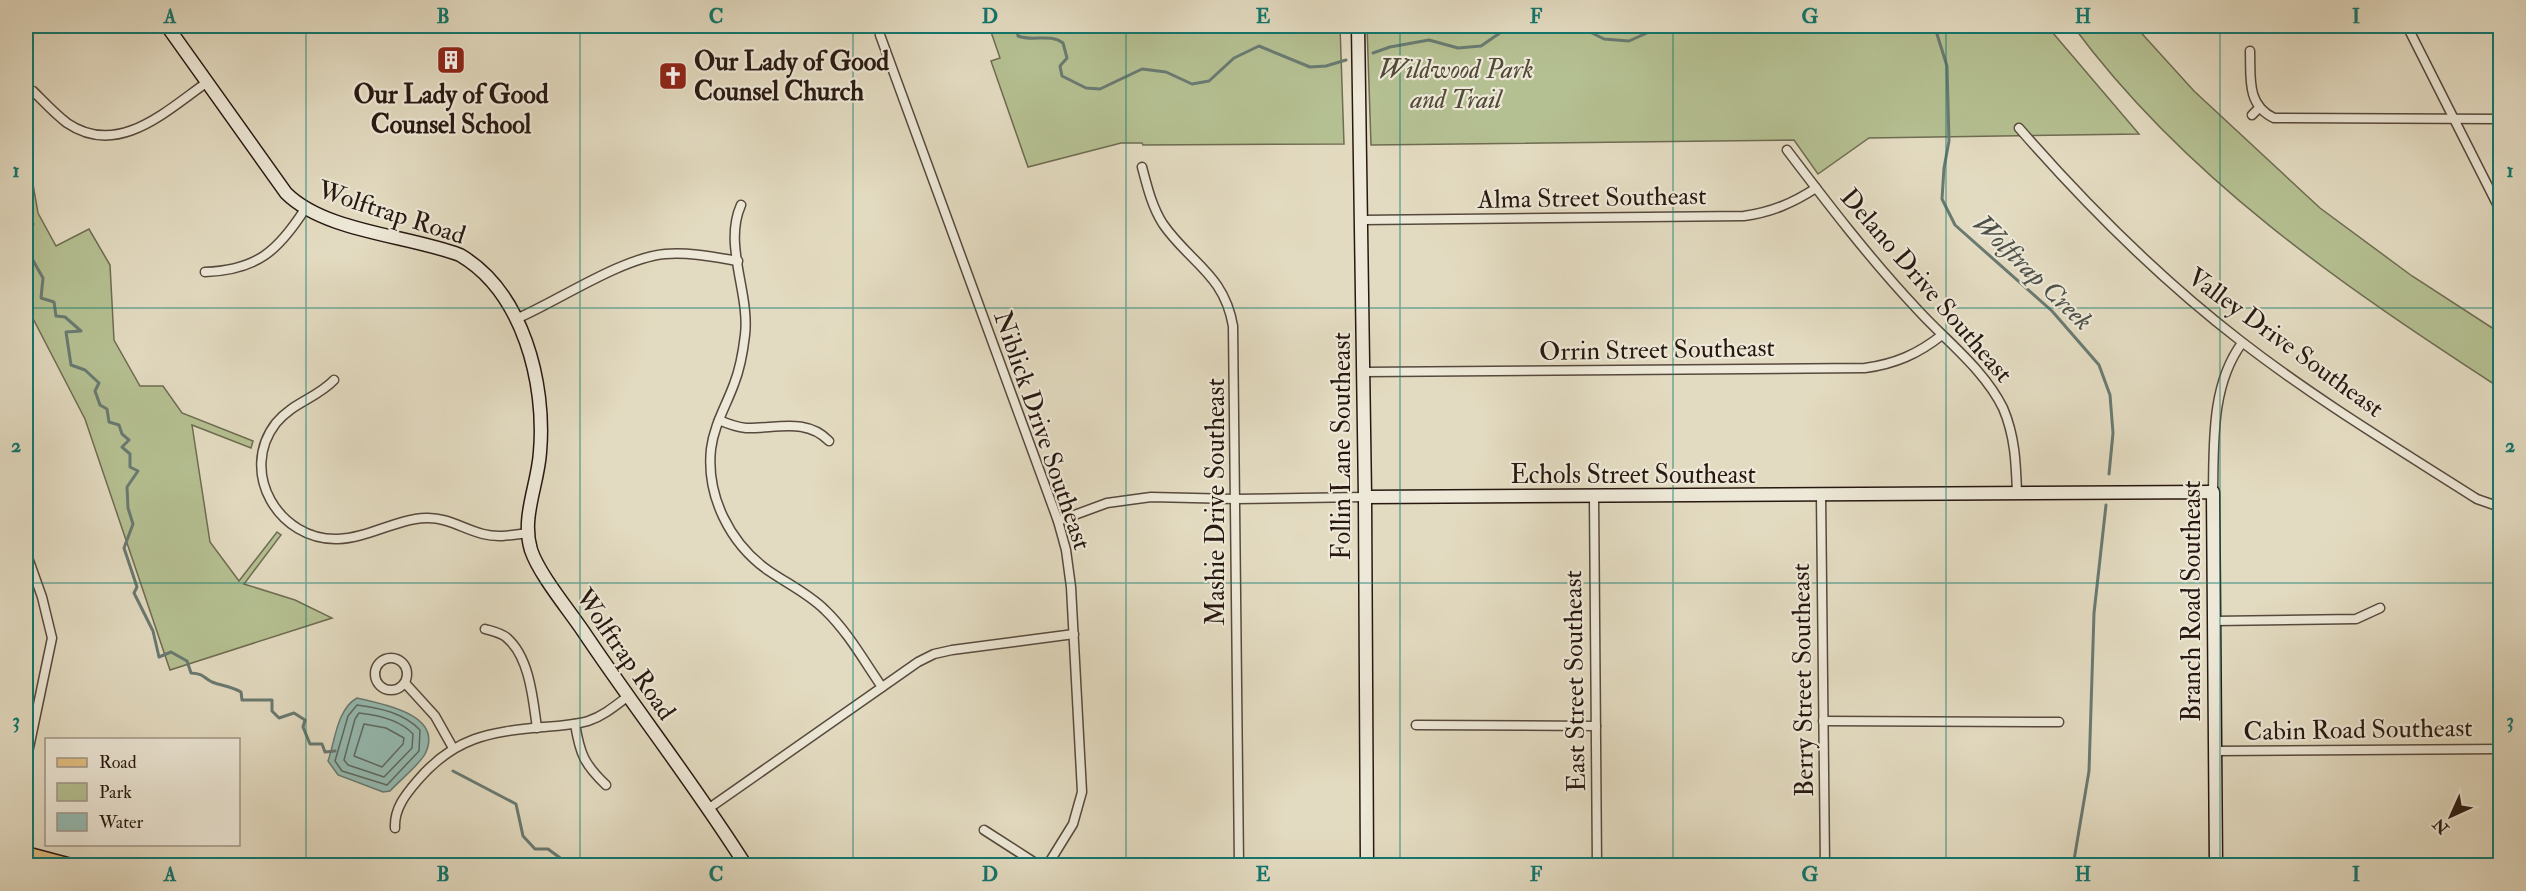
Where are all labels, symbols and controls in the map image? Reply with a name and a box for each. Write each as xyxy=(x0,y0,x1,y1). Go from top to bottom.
text: A xyxy=(163,4,177,29)
text: B xyxy=(436,4,450,29)
text: C xyxy=(709,4,723,29)
text: D xyxy=(982,4,998,29)
text: E xyxy=(1256,4,1271,29)
text: F xyxy=(1530,4,1543,29)
text: G xyxy=(1802,4,1819,29)
text: H xyxy=(2075,4,2091,29)
text: I xyxy=(2352,4,2360,29)
building icon: Our Lady of Good Counsel School xyxy=(435,44,467,76)
place label: Our Lady of Good Counsel Church xyxy=(694,46,889,108)
park label: Wildwood Park and Trail xyxy=(1379,54,1533,116)
church icon: Our Lady of Good Counsel Church xyxy=(657,60,689,92)
place label: Our Lady of Good Counsel School xyxy=(353,79,549,141)
text: 1 xyxy=(12,158,20,183)
text: 1 xyxy=(2506,158,2514,183)
street label: Wolftrap Road xyxy=(313,174,470,253)
street label: Alma Street Southeast xyxy=(1476,180,1707,216)
street label: Delano Drive Southeast xyxy=(1833,182,2019,389)
water label: Wolftrap Creek xyxy=(1966,207,2099,338)
street label: Valley Drive Southeast xyxy=(2181,261,2390,425)
street label: Niblick Drive Southeast xyxy=(986,307,1098,554)
street label: Follin Lane Southeast xyxy=(1326,332,1358,560)
street label: Orrin Street Southeast xyxy=(1539,332,1775,368)
street label: Mashie Drive Southeast xyxy=(1200,378,1232,626)
text: 2 xyxy=(11,433,21,458)
text: 2 xyxy=(2505,433,2515,458)
street label: Echols Street Southeast xyxy=(1510,459,1756,491)
street label: Branch Road Southeast xyxy=(2176,480,2208,722)
street label: Berry Street Southeast xyxy=(1785,563,1821,797)
street label: East Street Southeast xyxy=(1557,570,1593,792)
street label: Wolftrap Road xyxy=(567,582,682,727)
text: 3 xyxy=(12,708,20,733)
text: 3 xyxy=(2506,708,2514,733)
street label: Cabin Road Southeast xyxy=(2243,712,2473,748)
legend xyxy=(45,738,240,846)
text: Road xyxy=(99,751,137,774)
text: Park xyxy=(99,781,132,804)
north arrow xyxy=(2421,786,2481,846)
text: Water xyxy=(98,811,143,834)
text: N xyxy=(2428,813,2454,839)
text: A xyxy=(163,862,177,887)
text: B xyxy=(436,862,450,887)
text: C xyxy=(709,862,723,887)
text: D xyxy=(982,862,998,887)
text: E xyxy=(1256,862,1271,887)
text: F xyxy=(1530,862,1543,887)
text: G xyxy=(1802,862,1819,887)
text: H xyxy=(2075,862,2091,887)
text: I xyxy=(2352,862,2360,887)

